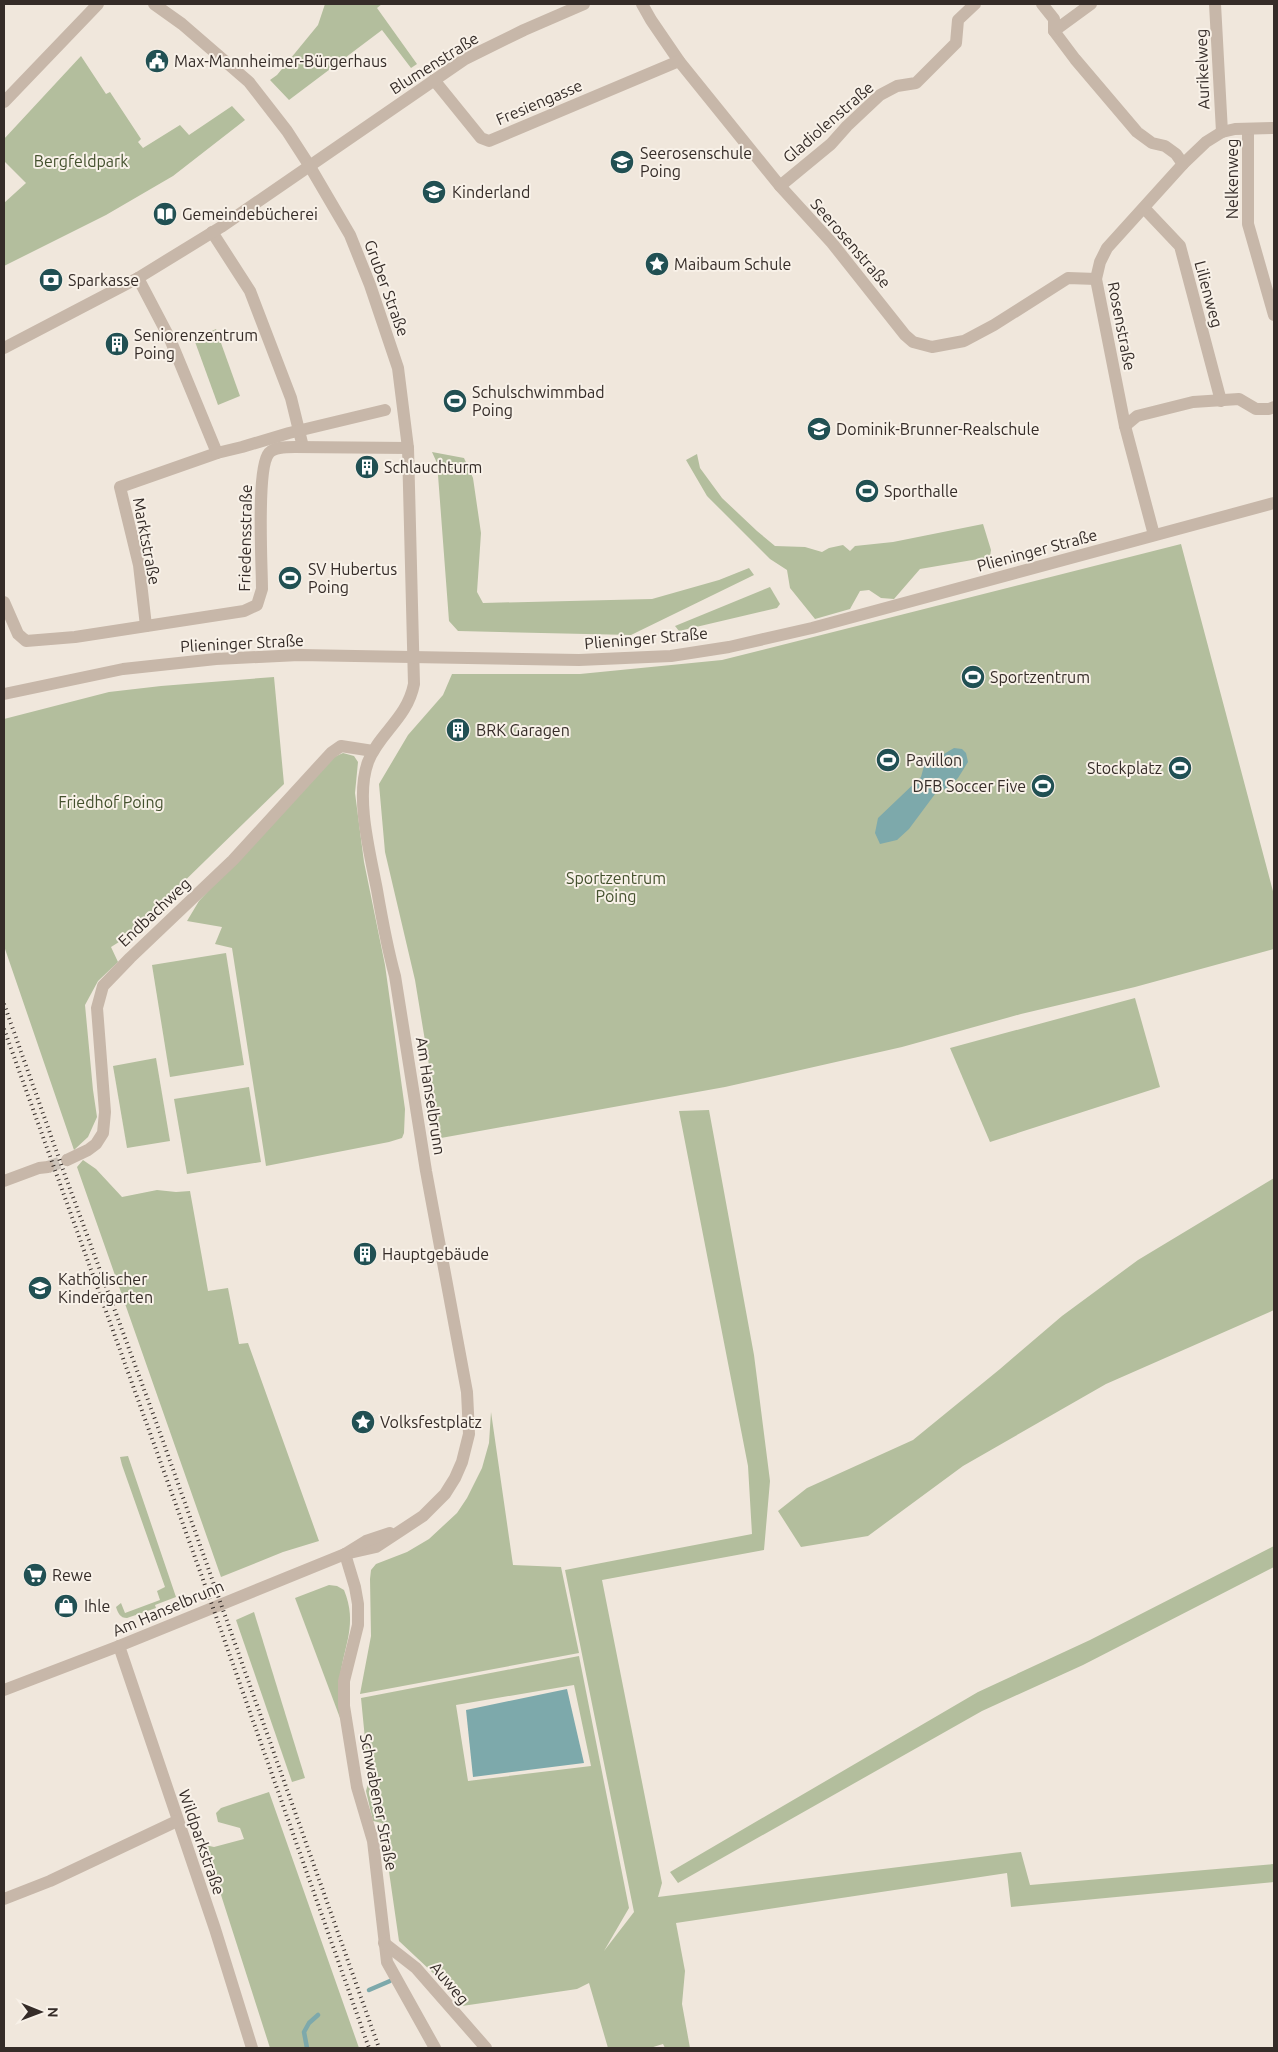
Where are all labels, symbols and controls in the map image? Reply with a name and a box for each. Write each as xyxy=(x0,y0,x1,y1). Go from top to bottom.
street label: Aurikelweg xyxy=(1192,28,1212,110)
street label: Blumenstraße xyxy=(386,29,482,97)
public building icon: Max-Mannheimer-Bürgerhaus xyxy=(144,48,170,74)
place label: Max-Mannheimer-Bürgerhaus xyxy=(174,52,387,70)
street label: Fresiengasse xyxy=(493,76,585,128)
street label: Gladiolenstraße xyxy=(779,78,877,166)
street label: Nelkenweg xyxy=(1223,139,1241,219)
place label: Seerosenschule Poing xyxy=(640,144,752,180)
school or university icon: Seerosenschule Poing xyxy=(609,149,635,175)
park label: Bergfeldpark xyxy=(34,152,128,170)
school or university icon: Kinderland xyxy=(421,179,447,205)
place label: Kinderland xyxy=(452,183,530,201)
street label: Seerosenstraße xyxy=(807,195,895,291)
library icon: Gemeindebücherei xyxy=(152,201,178,227)
place label: Gemeindebücherei xyxy=(182,205,318,223)
street label: Gruber Straße xyxy=(361,237,413,339)
place icon: Maibaum Schule xyxy=(644,251,670,277)
place label: Maibaum Schule xyxy=(674,255,791,273)
street label: Lilienweg xyxy=(1191,259,1227,329)
bank icon: Sparkasse xyxy=(38,267,64,293)
place label: Sparkasse xyxy=(68,271,139,289)
street label: Rosenstraße xyxy=(1105,280,1139,372)
place label: Seniorenzentrum Poing xyxy=(134,326,258,362)
building icon: Seniorenzentrum Poing xyxy=(104,331,130,357)
place label: Schulschwimmbad Poing xyxy=(472,383,605,419)
sports icon: Schulschwimmbad Poing xyxy=(442,388,468,414)
school or university icon: Dominik-Brunner-Realschule xyxy=(806,416,832,442)
place label: Dominik-Brunner-Realschule xyxy=(836,420,1040,438)
building icon: Schlauchturm xyxy=(354,454,380,480)
place label: Schlauchturm xyxy=(384,458,482,476)
sports icon: Sporthalle xyxy=(854,478,880,504)
place label: Sporthalle xyxy=(884,482,958,500)
street label: Friedensstraße xyxy=(235,484,255,592)
street label: Marktstraße xyxy=(130,496,164,586)
street label: Plieninger Straße xyxy=(975,525,1099,575)
place label: SV Hubertus Poing xyxy=(308,560,397,596)
sports icon: SV Hubertus Poing xyxy=(277,565,303,591)
street label: Plieninger Straße xyxy=(584,624,708,652)
street label: Plieninger Straße xyxy=(180,631,304,655)
sports icon: Sportzentrum xyxy=(960,664,986,690)
place label: Sportzentrum xyxy=(990,668,1090,686)
building icon: BRK Garagen xyxy=(445,717,471,743)
place label: BRK Garagen xyxy=(476,721,570,739)
sports icon: Pavillon xyxy=(875,747,901,773)
place label: Pavillon xyxy=(906,751,962,769)
sports icon: Stockplatz xyxy=(1167,755,1193,781)
place label: Stockplatz xyxy=(1087,759,1162,777)
sports icon: DFB Soccer Five xyxy=(1030,773,1056,799)
place label: DFB Soccer Five xyxy=(912,777,1026,795)
park label: Friedhof Poing xyxy=(58,793,164,811)
park label: Sportzentrum Poing xyxy=(566,869,666,905)
street label: Endbachweg xyxy=(114,874,194,950)
street label: Am Hanselbrunn xyxy=(413,1036,449,1156)
building icon: Hauptgebäude xyxy=(352,1241,378,1267)
place label: Hauptgebäude xyxy=(382,1245,489,1263)
place label: Katholischer Kindergarten xyxy=(58,1270,153,1306)
school or university icon: Katholischer Kindergarten xyxy=(27,1275,53,1301)
place icon: Volksfestplatz xyxy=(350,1409,376,1435)
place label: Volksfestplatz xyxy=(380,1413,482,1431)
supermarket icon: Rewe xyxy=(22,1562,48,1588)
place label: Rewe xyxy=(52,1566,92,1584)
street label: Am Hanselbrunn xyxy=(110,1576,226,1640)
shop icon: Ihle xyxy=(53,1593,79,1619)
place label: Ihle xyxy=(84,1597,110,1615)
street label: Schwabener Straße xyxy=(357,1732,401,1872)
street label: Wildparkstraße xyxy=(176,1787,228,1897)
street label: Auweg xyxy=(427,1958,473,2008)
north arrow xyxy=(15,1987,65,2037)
text: N xyxy=(45,2007,61,2018)

